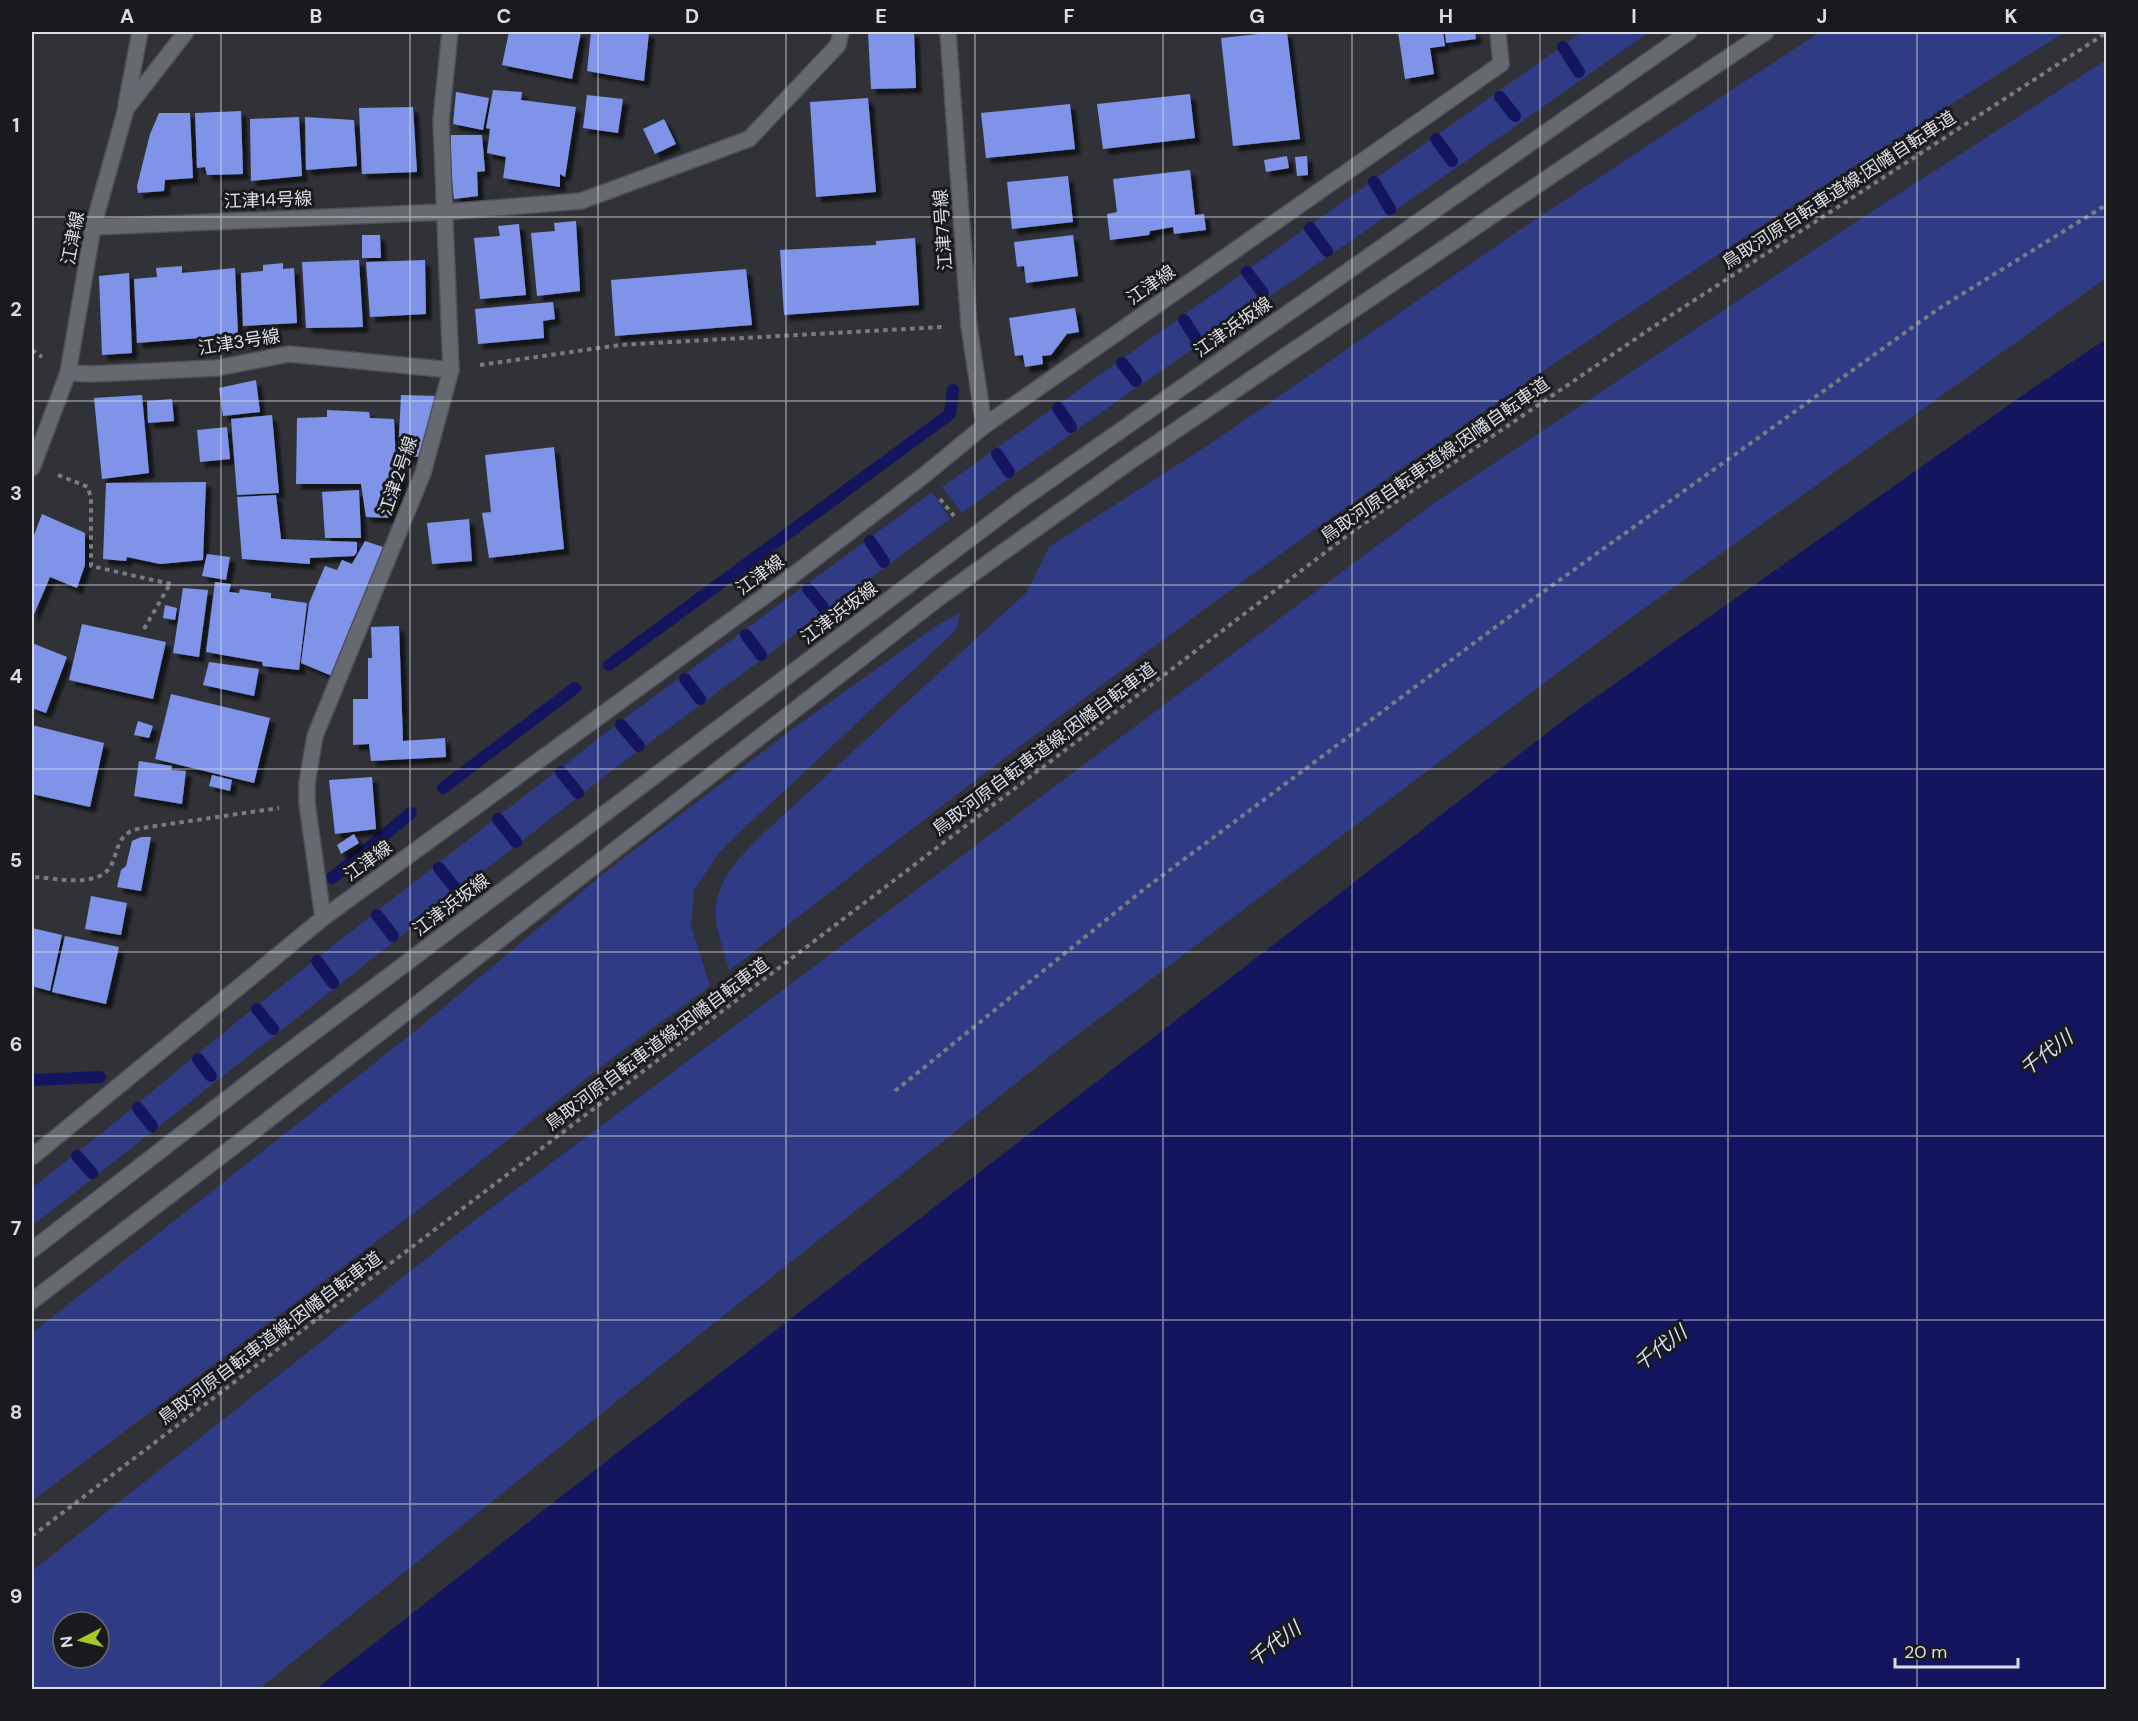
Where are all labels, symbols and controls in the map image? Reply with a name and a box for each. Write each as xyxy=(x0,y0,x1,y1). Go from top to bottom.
text: A xyxy=(120,3,134,29)
text: B xyxy=(310,3,322,29)
text: C xyxy=(497,3,511,29)
text: D xyxy=(685,3,699,29)
text: E xyxy=(875,3,887,29)
text: F xyxy=(1063,3,1075,29)
text: G xyxy=(1249,3,1265,29)
text: H xyxy=(1439,3,1453,29)
text: I xyxy=(1631,3,1637,29)
text: J xyxy=(1817,3,1827,29)
text: K xyxy=(2004,3,2018,29)
street label: 鳥取河原自転車道線;因幡自転車道 xyxy=(1718,105,1960,275)
text: 1 xyxy=(12,112,20,138)
street label: 江津14号線 xyxy=(223,186,313,214)
street label: 江津7号線 xyxy=(928,188,958,272)
street label: 江津線 xyxy=(56,209,90,267)
street label: 江津線 xyxy=(1122,260,1180,310)
street label: 江津浜坂線 xyxy=(1189,291,1277,363)
text: 2 xyxy=(10,296,22,322)
street label: 江津3号線 xyxy=(196,324,282,360)
street label: 鳥取河原自転車道線;因幡自転車道 xyxy=(1316,372,1554,548)
street label: 江津2号線 xyxy=(373,433,423,519)
text: 3 xyxy=(10,480,22,506)
street label: 江津線 xyxy=(731,549,789,601)
street label: 江津浜坂線 xyxy=(796,576,882,650)
street label: 鳥取河原自転車道線;因幡自転車道 xyxy=(927,657,1161,841)
text: 4 xyxy=(10,663,23,689)
street label: 江津線 xyxy=(339,835,397,887)
text: 5 xyxy=(10,847,22,873)
street label: 江津浜坂線 xyxy=(408,868,494,942)
street label: 鳥取河原自転車道線;因幡自転車道 xyxy=(540,952,774,1136)
water label: 千代川 xyxy=(2014,1023,2079,1081)
text: 6 xyxy=(10,1031,22,1057)
text: 7 xyxy=(11,1215,22,1241)
street label: 鳥取河原自転車道線;因幡自転車道 xyxy=(153,1246,387,1430)
water label: 千代川 xyxy=(1628,1318,1693,1376)
text: 8 xyxy=(10,1399,22,1425)
text: 9 xyxy=(10,1583,22,1609)
north arrow xyxy=(51,1610,111,1670)
water label: 千代川 xyxy=(1242,1614,1307,1672)
scale bar xyxy=(1895,1631,2018,1669)
text: N xyxy=(55,1635,78,1649)
text: 20 m xyxy=(1904,1640,1947,1664)

